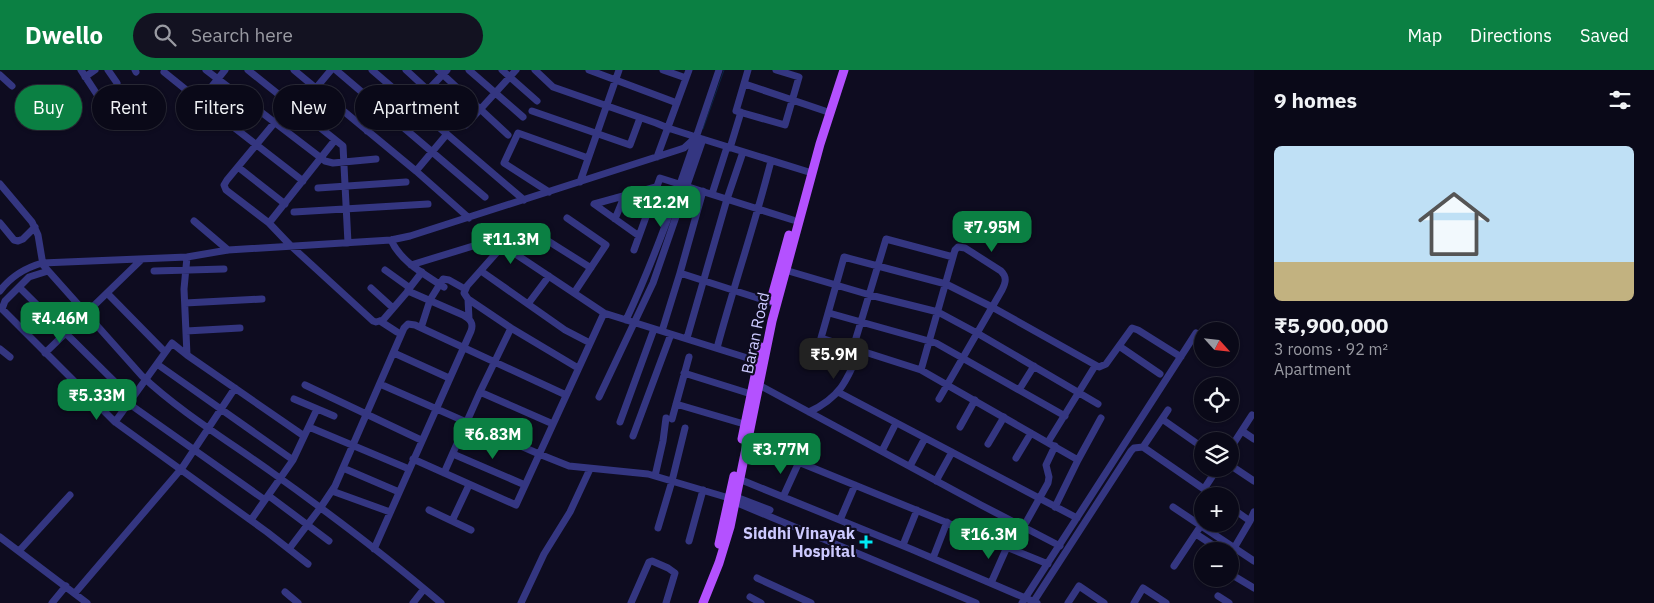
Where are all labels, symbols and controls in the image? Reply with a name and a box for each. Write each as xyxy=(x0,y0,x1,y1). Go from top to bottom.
search box xyxy=(133,13,483,58)
text: Dwello xyxy=(25,19,103,51)
icon: search xyxy=(151,21,179,49)
text: Search here xyxy=(191,23,293,47)
text: Map xyxy=(1407,24,1442,47)
text: Directions xyxy=(1470,24,1552,47)
text: Saved xyxy=(1580,24,1629,47)
chip: Buy xyxy=(15,85,82,130)
chip: Rent xyxy=(92,85,166,130)
chip: Filters xyxy=(176,85,263,130)
chip: New xyxy=(273,85,345,130)
chip: Apartment xyxy=(355,85,478,130)
text: 9 homes xyxy=(1274,86,1357,114)
icon: filters xyxy=(1606,86,1634,114)
icon: home xyxy=(1409,179,1499,269)
pin: ₹12.2M xyxy=(620,186,702,228)
text: ₹12.2M xyxy=(633,192,689,212)
pin: ₹7.95M xyxy=(951,210,1033,253)
text: ₹7.95M xyxy=(964,217,1020,237)
pin: ₹11.3M xyxy=(470,222,552,265)
text: ₹11.3M xyxy=(483,229,539,249)
street label: Baran Road xyxy=(737,290,773,376)
pin: ₹4.46M xyxy=(19,302,101,344)
text: ₹4.46M xyxy=(32,308,88,328)
text: ₹5,900,000 xyxy=(1274,311,1388,339)
north arrow xyxy=(1194,322,1239,368)
map controls xyxy=(1194,322,1239,587)
pin: ₹5.9M xyxy=(799,338,869,380)
text: 3 rooms · 92 m² xyxy=(1274,339,1388,359)
text: ₹5.9M xyxy=(810,344,858,364)
text: Apartment xyxy=(1274,359,1351,379)
button: locate xyxy=(1194,377,1239,422)
pin: ₹5.33M xyxy=(56,378,138,421)
text: ₹5.33M xyxy=(69,385,125,405)
pin: ₹6.83M xyxy=(452,418,534,460)
text: ₹6.83M xyxy=(465,424,521,444)
pin: ₹3.77M xyxy=(740,432,822,475)
button: layers xyxy=(1194,432,1239,477)
text: ₹3.77M xyxy=(753,439,809,459)
button: + xyxy=(1194,487,1239,532)
pin: ₹16.3M xyxy=(948,518,1030,560)
place label: Siddhi Vinayak Hospital xyxy=(743,523,856,561)
text: ₹16.3M xyxy=(961,524,1017,544)
marker: Siddhi Vinayak Hospital xyxy=(859,535,873,549)
button: − xyxy=(1194,542,1239,587)

